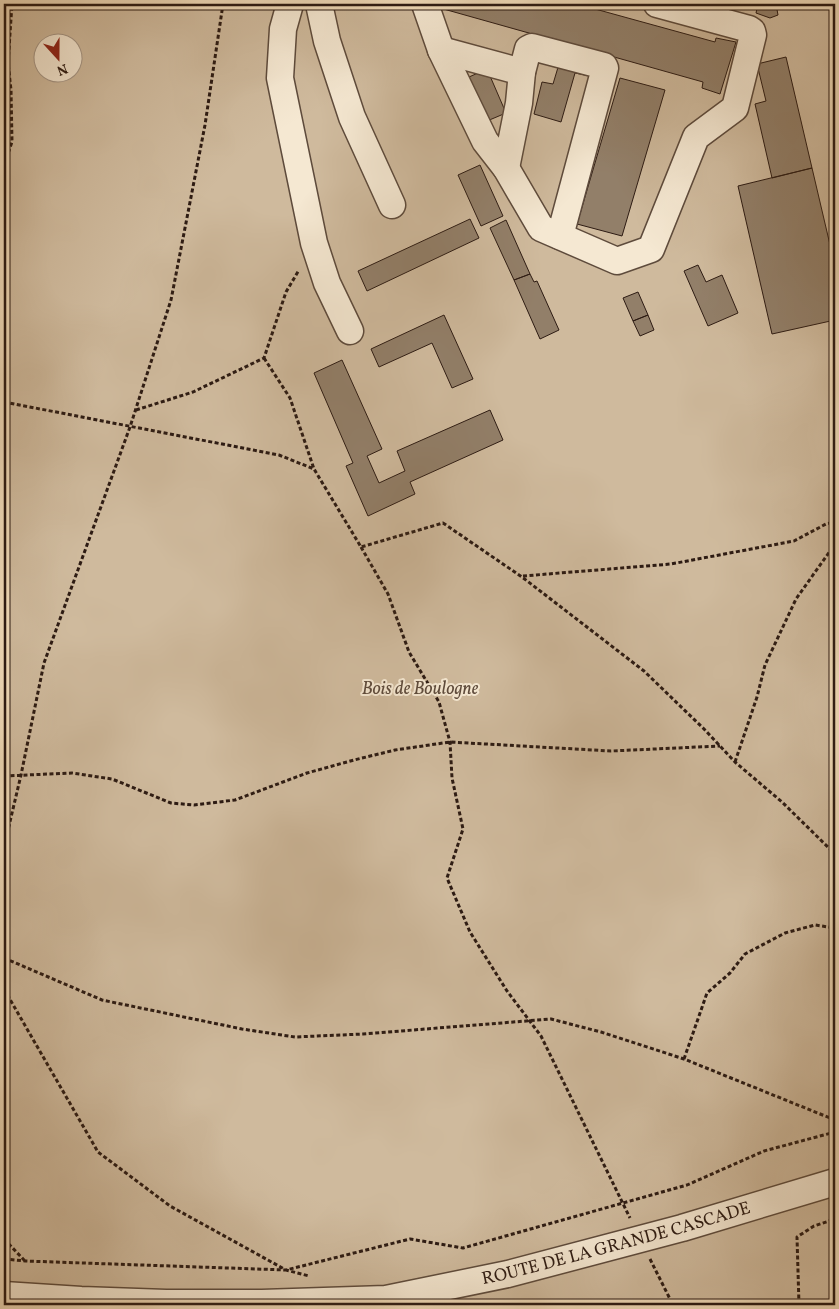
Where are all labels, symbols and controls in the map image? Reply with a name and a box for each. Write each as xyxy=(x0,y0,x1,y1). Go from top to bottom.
north arrow xyxy=(32,32,82,82)
text: N xyxy=(54,58,70,79)
park label: Bois de Boulogne xyxy=(362,677,479,702)
street label: ROUTE DE LA GRANDE CASCADE xyxy=(480,1196,754,1292)

